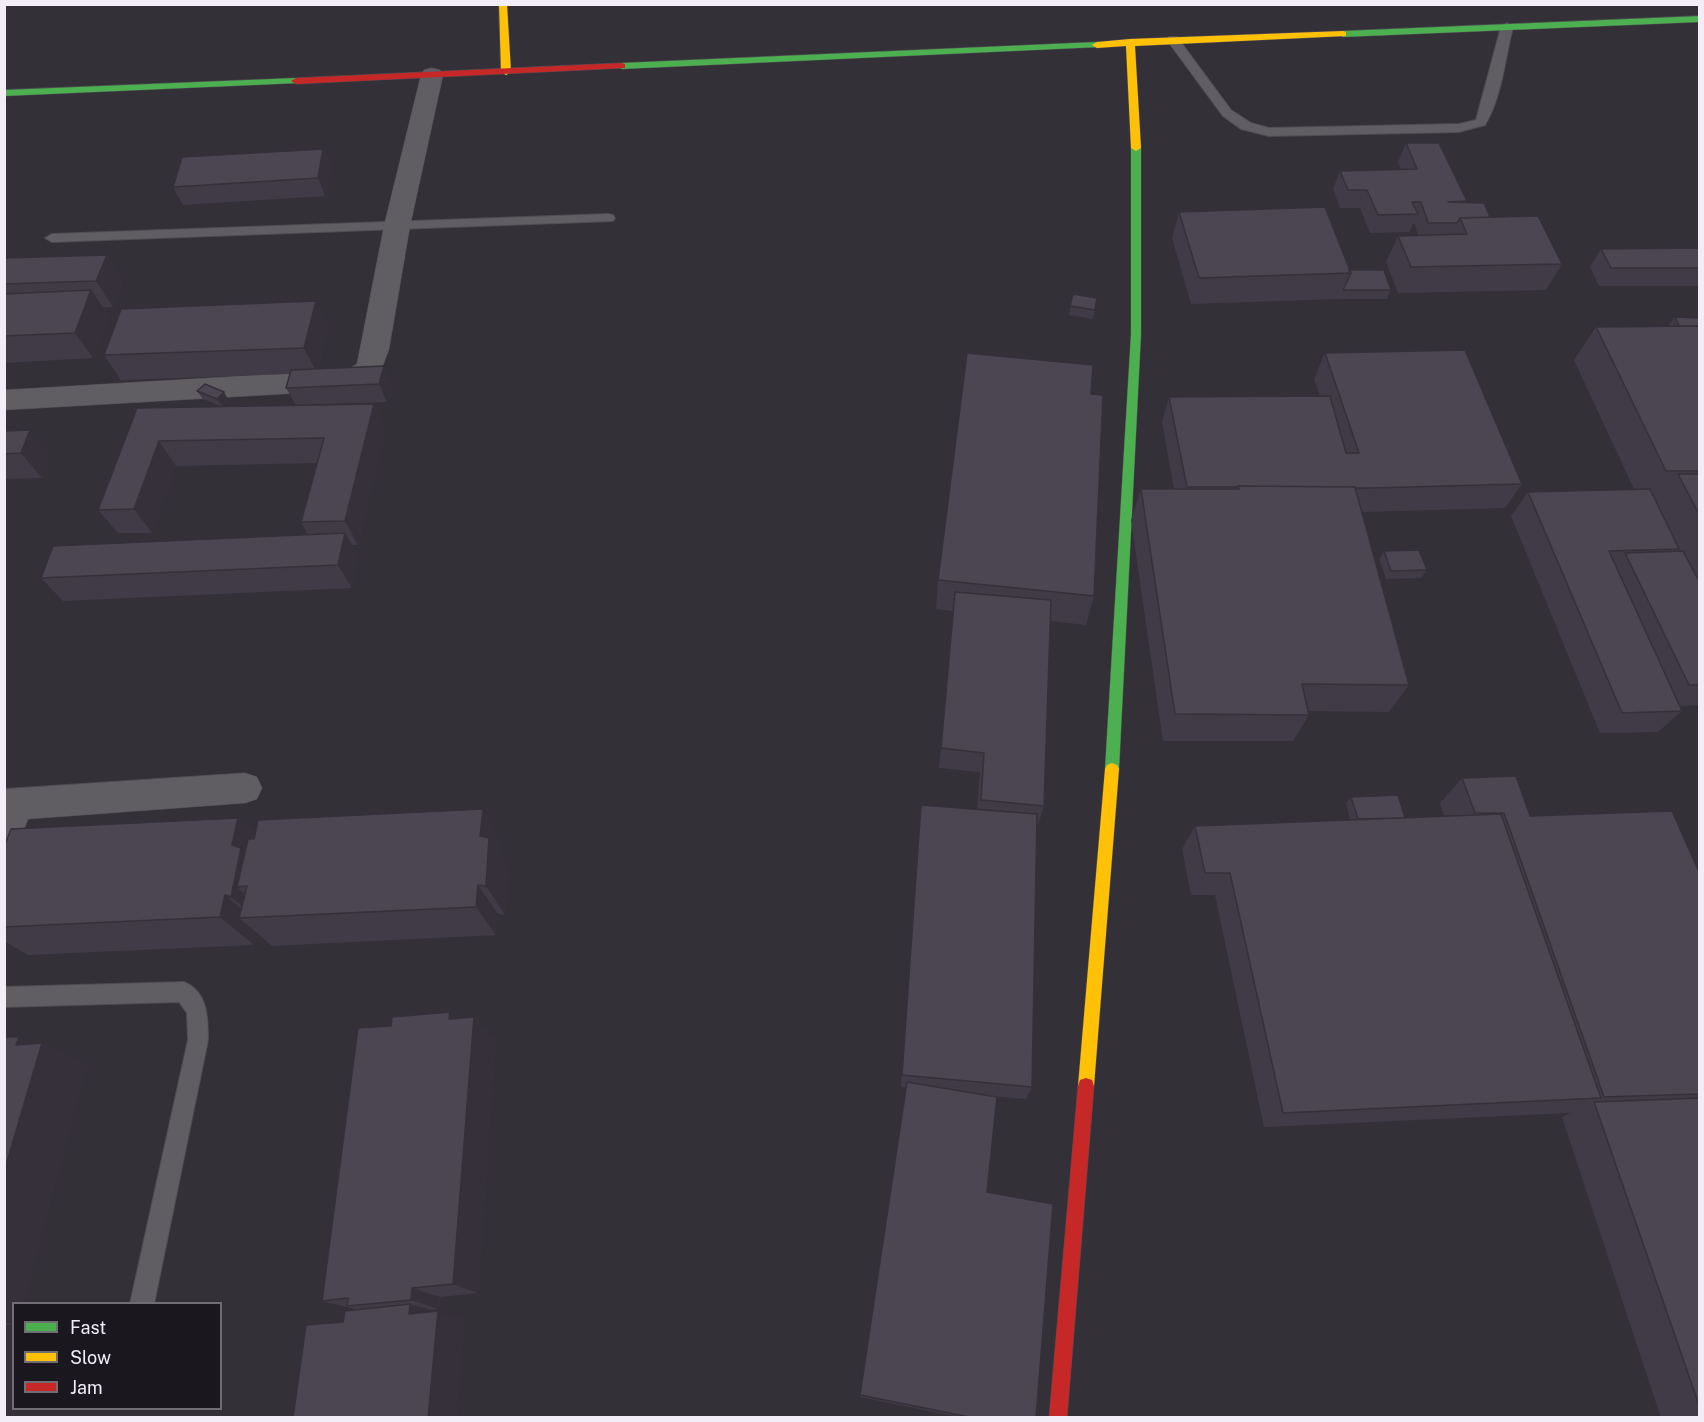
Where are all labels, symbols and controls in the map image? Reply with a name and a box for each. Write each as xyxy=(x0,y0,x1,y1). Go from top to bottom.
legend xyxy=(12,1302,222,1410)
text: Fast xyxy=(70,1317,106,1338)
text: Slow xyxy=(70,1347,111,1368)
text: Jam xyxy=(70,1377,103,1398)

